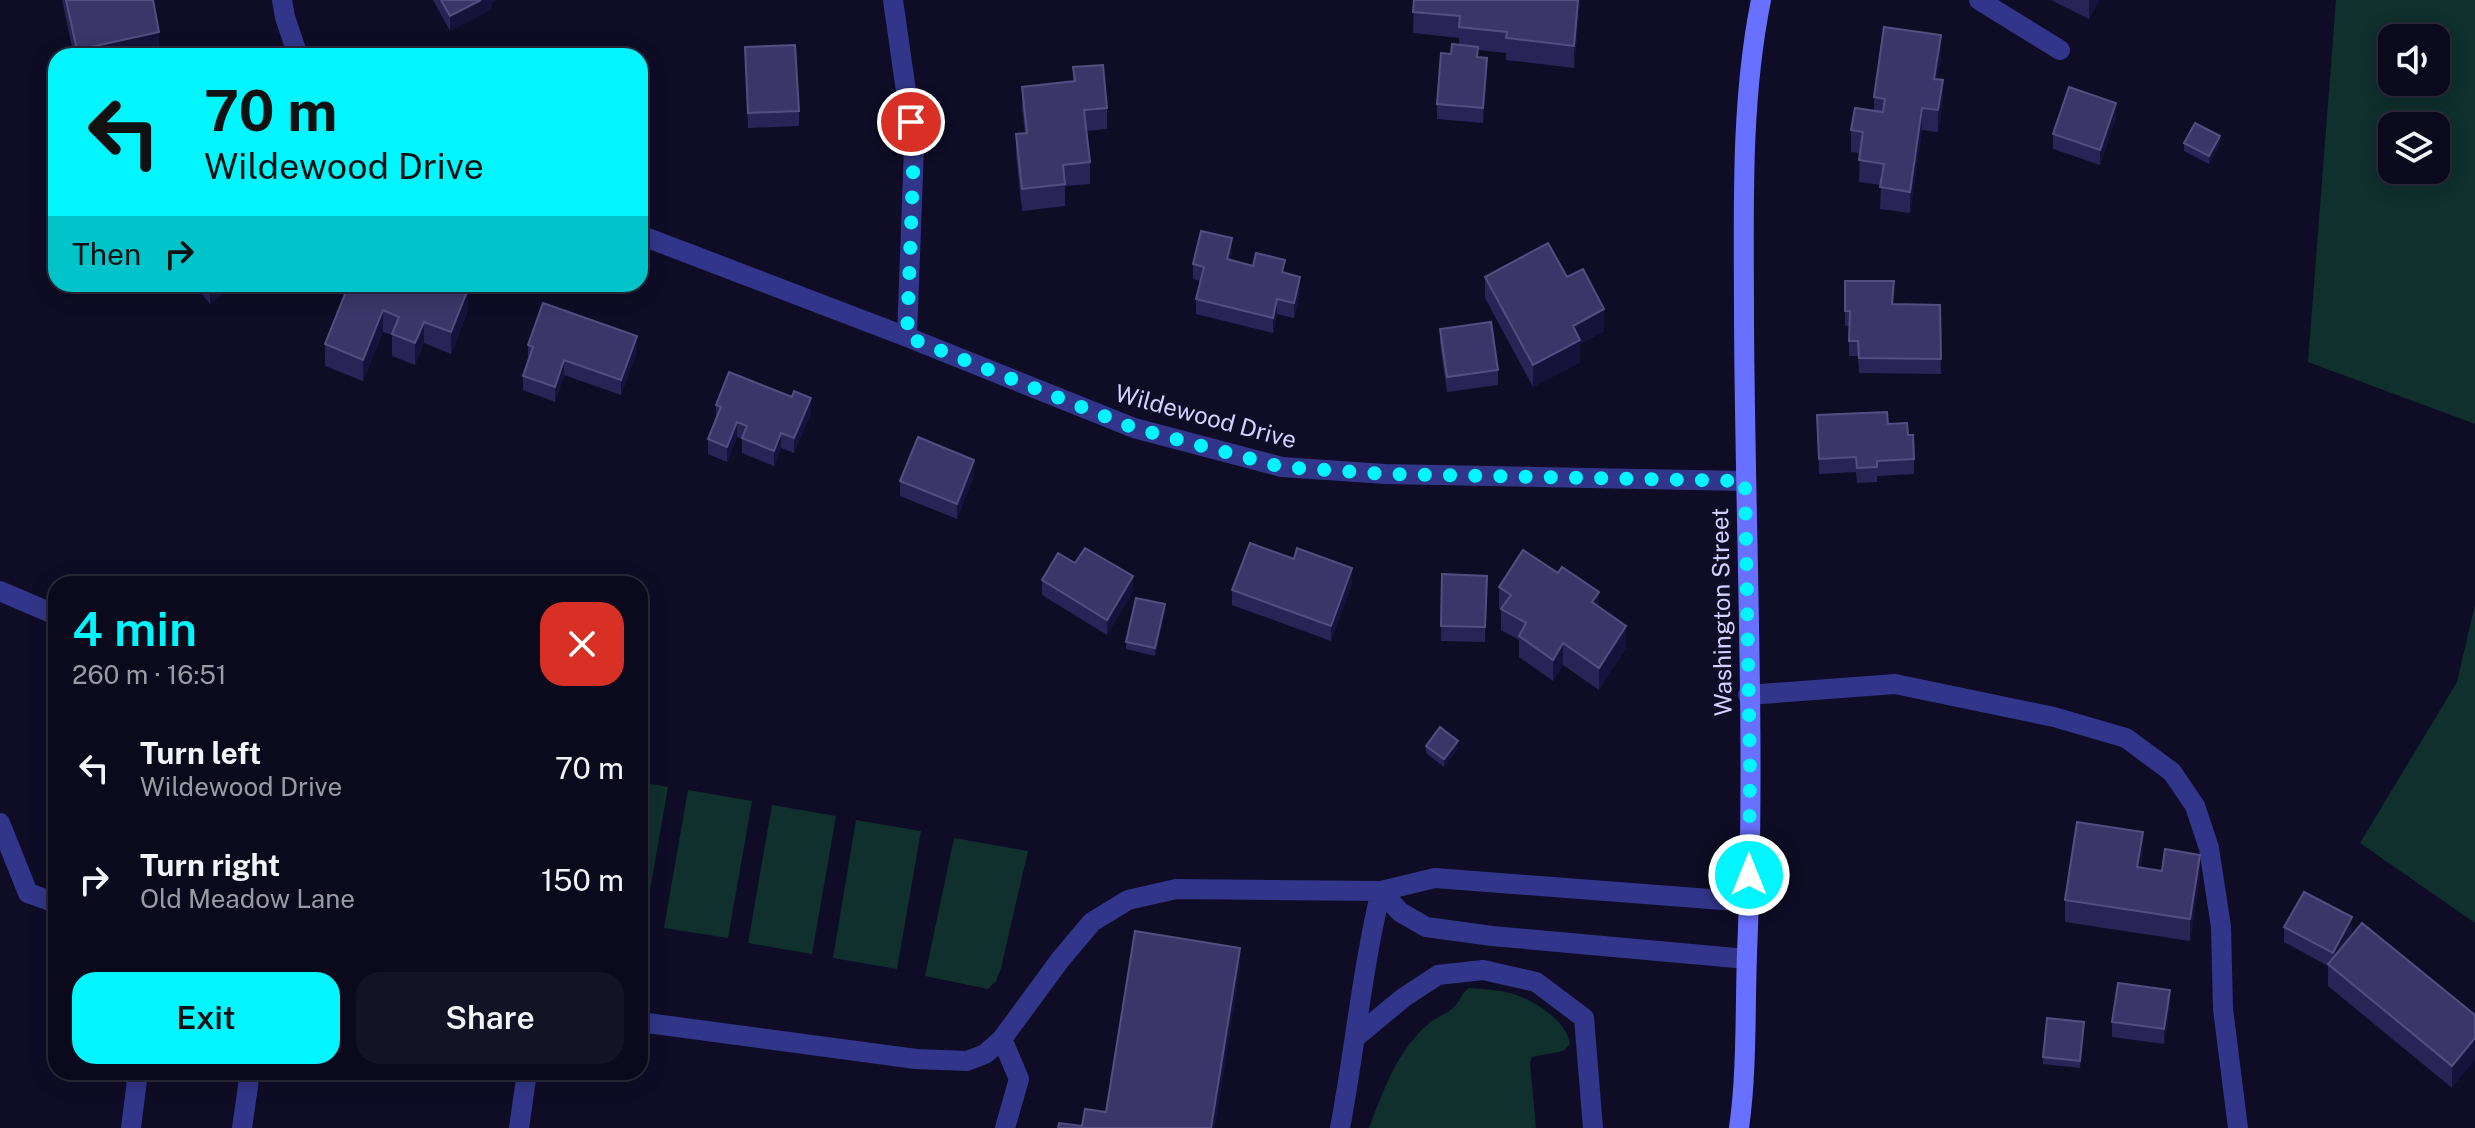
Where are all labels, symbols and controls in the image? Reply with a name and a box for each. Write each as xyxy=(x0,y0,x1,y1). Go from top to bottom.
map controls xyxy=(2378,24,2450,184)
button: sound xyxy=(2378,24,2450,96)
text: 70 m xyxy=(204,78,337,144)
icon: left xyxy=(72,80,176,184)
pin xyxy=(877,88,945,156)
icon: arrive xyxy=(889,100,933,144)
button: layers xyxy=(2378,112,2450,184)
text: Wildewood Drive xyxy=(204,145,484,187)
icon: right xyxy=(157,232,201,276)
text: Then xyxy=(72,236,141,272)
street label: Wildewood Drive xyxy=(1112,378,1300,454)
street label: Washington Street xyxy=(1705,508,1737,716)
text: 4 min xyxy=(72,600,197,657)
button: close xyxy=(540,602,624,686)
text: 260 m · 16:51 xyxy=(72,659,227,690)
text: Turn left xyxy=(140,735,261,771)
icon: left xyxy=(72,746,116,790)
text: 70 m xyxy=(555,750,624,786)
text: Wildewood Drive xyxy=(140,771,342,802)
position arrow xyxy=(1707,833,1791,917)
text: Turn right xyxy=(140,847,280,883)
icon: right xyxy=(72,858,116,902)
text: 150 m xyxy=(541,862,624,898)
text: Old Meadow Lane xyxy=(140,883,355,914)
button: Exit xyxy=(72,972,340,1064)
button: Share xyxy=(356,972,624,1064)

